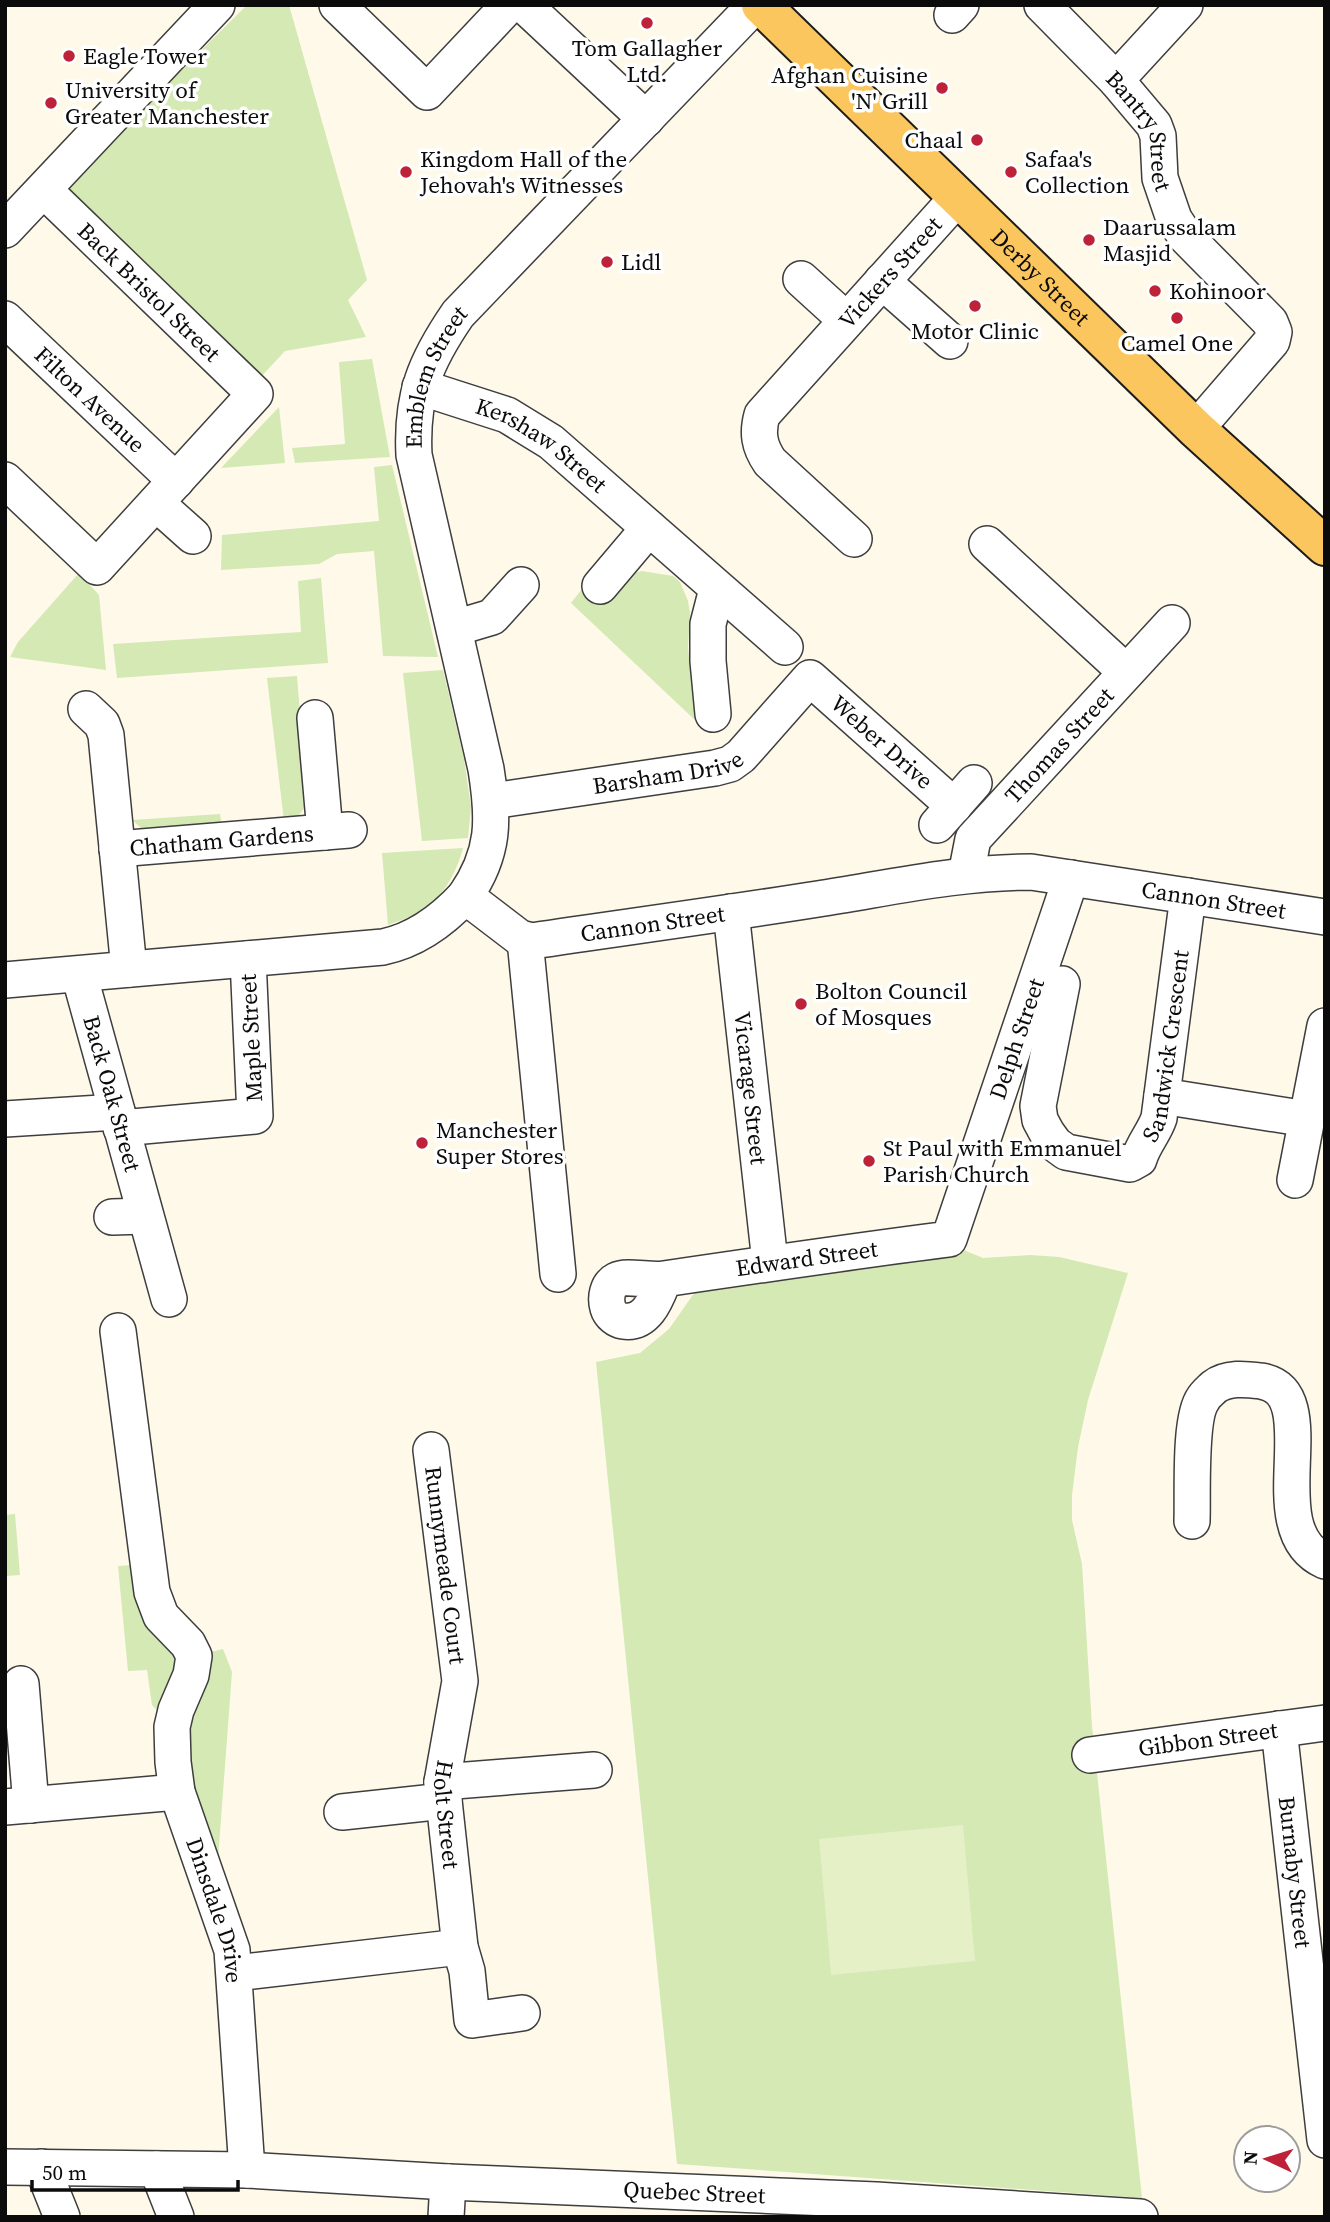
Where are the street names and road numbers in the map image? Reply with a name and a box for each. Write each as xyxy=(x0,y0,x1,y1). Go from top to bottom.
street label: Bantry Street xyxy=(1099,63,1180,196)
street label: Vickers Street xyxy=(831,209,949,336)
street label: Back Bristol Street xyxy=(70,215,228,369)
street label: Derby Street xyxy=(984,221,1097,333)
street label: Emblem Street xyxy=(397,298,475,449)
street label: Filton Avenue xyxy=(27,339,152,460)
street label: Kershaw Street xyxy=(472,390,614,500)
street label: Thomas Street xyxy=(997,680,1121,810)
street label: Weber Drive xyxy=(824,688,940,796)
street label: Barsham Drive xyxy=(590,743,750,802)
street label: Chatham Gardens xyxy=(128,817,315,864)
street label: Cannon Street xyxy=(1139,873,1288,927)
street label: Cannon Street xyxy=(578,897,727,950)
street label: Sandwick Crescent xyxy=(1134,948,1197,1148)
street label: Maple Street xyxy=(232,973,270,1103)
street label: Delph Street xyxy=(981,973,1052,1104)
street label: Vicarage Street xyxy=(726,1010,775,1167)
street label: Back Oak Street xyxy=(75,1012,149,1176)
street label: Edward Street xyxy=(734,1232,880,1284)
street label: Runnymeade Court xyxy=(417,1464,474,1666)
street label: Gibbon Street xyxy=(1136,1714,1280,1764)
street label: Holt Street xyxy=(426,1757,467,1871)
street label: Burnaby Street xyxy=(1271,1795,1319,1950)
street label: Dinsdale Drive xyxy=(178,1833,250,1984)
street label: Quebec Street xyxy=(623,2173,767,2211)

